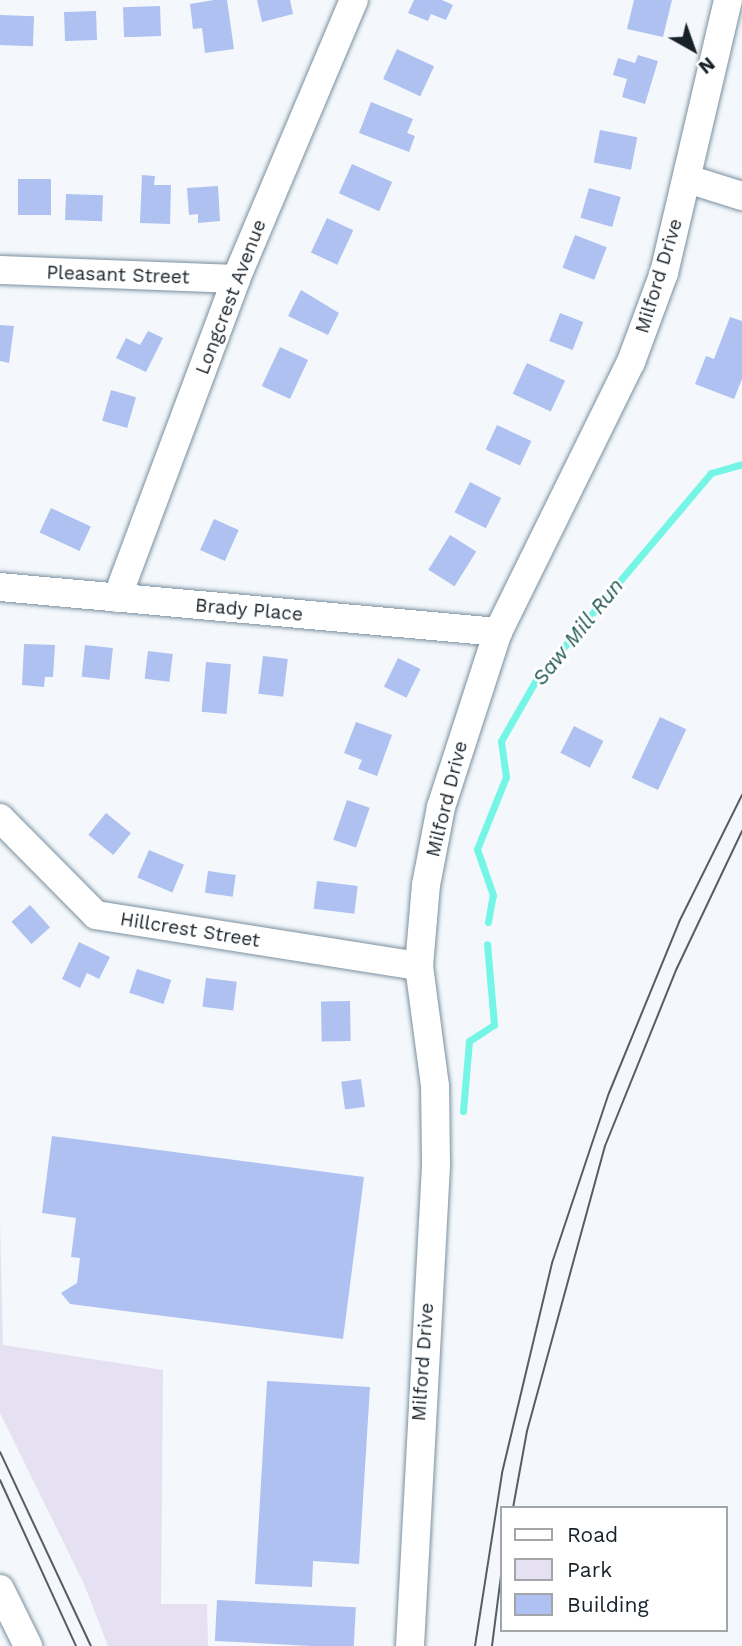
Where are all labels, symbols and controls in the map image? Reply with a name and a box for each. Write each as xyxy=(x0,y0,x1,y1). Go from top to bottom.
north arrow xyxy=(658,14,728,84)
text: N xyxy=(694,52,720,79)
street label: Longcrest Avenue xyxy=(191,216,271,378)
street label: Milford Drive xyxy=(631,216,687,336)
street label: Pleasant Street xyxy=(46,261,190,289)
water label: Saw Mill Run xyxy=(527,573,629,691)
street label: Brady Place xyxy=(194,594,304,626)
street label: Milford Drive xyxy=(422,739,472,859)
street label: Hillcrest Street xyxy=(118,908,262,952)
street label: Milford Drive xyxy=(407,1302,439,1422)
legend xyxy=(500,1506,728,1632)
text: Road xyxy=(567,1522,618,1547)
text: Park xyxy=(567,1557,612,1582)
text: Building xyxy=(567,1592,649,1617)

